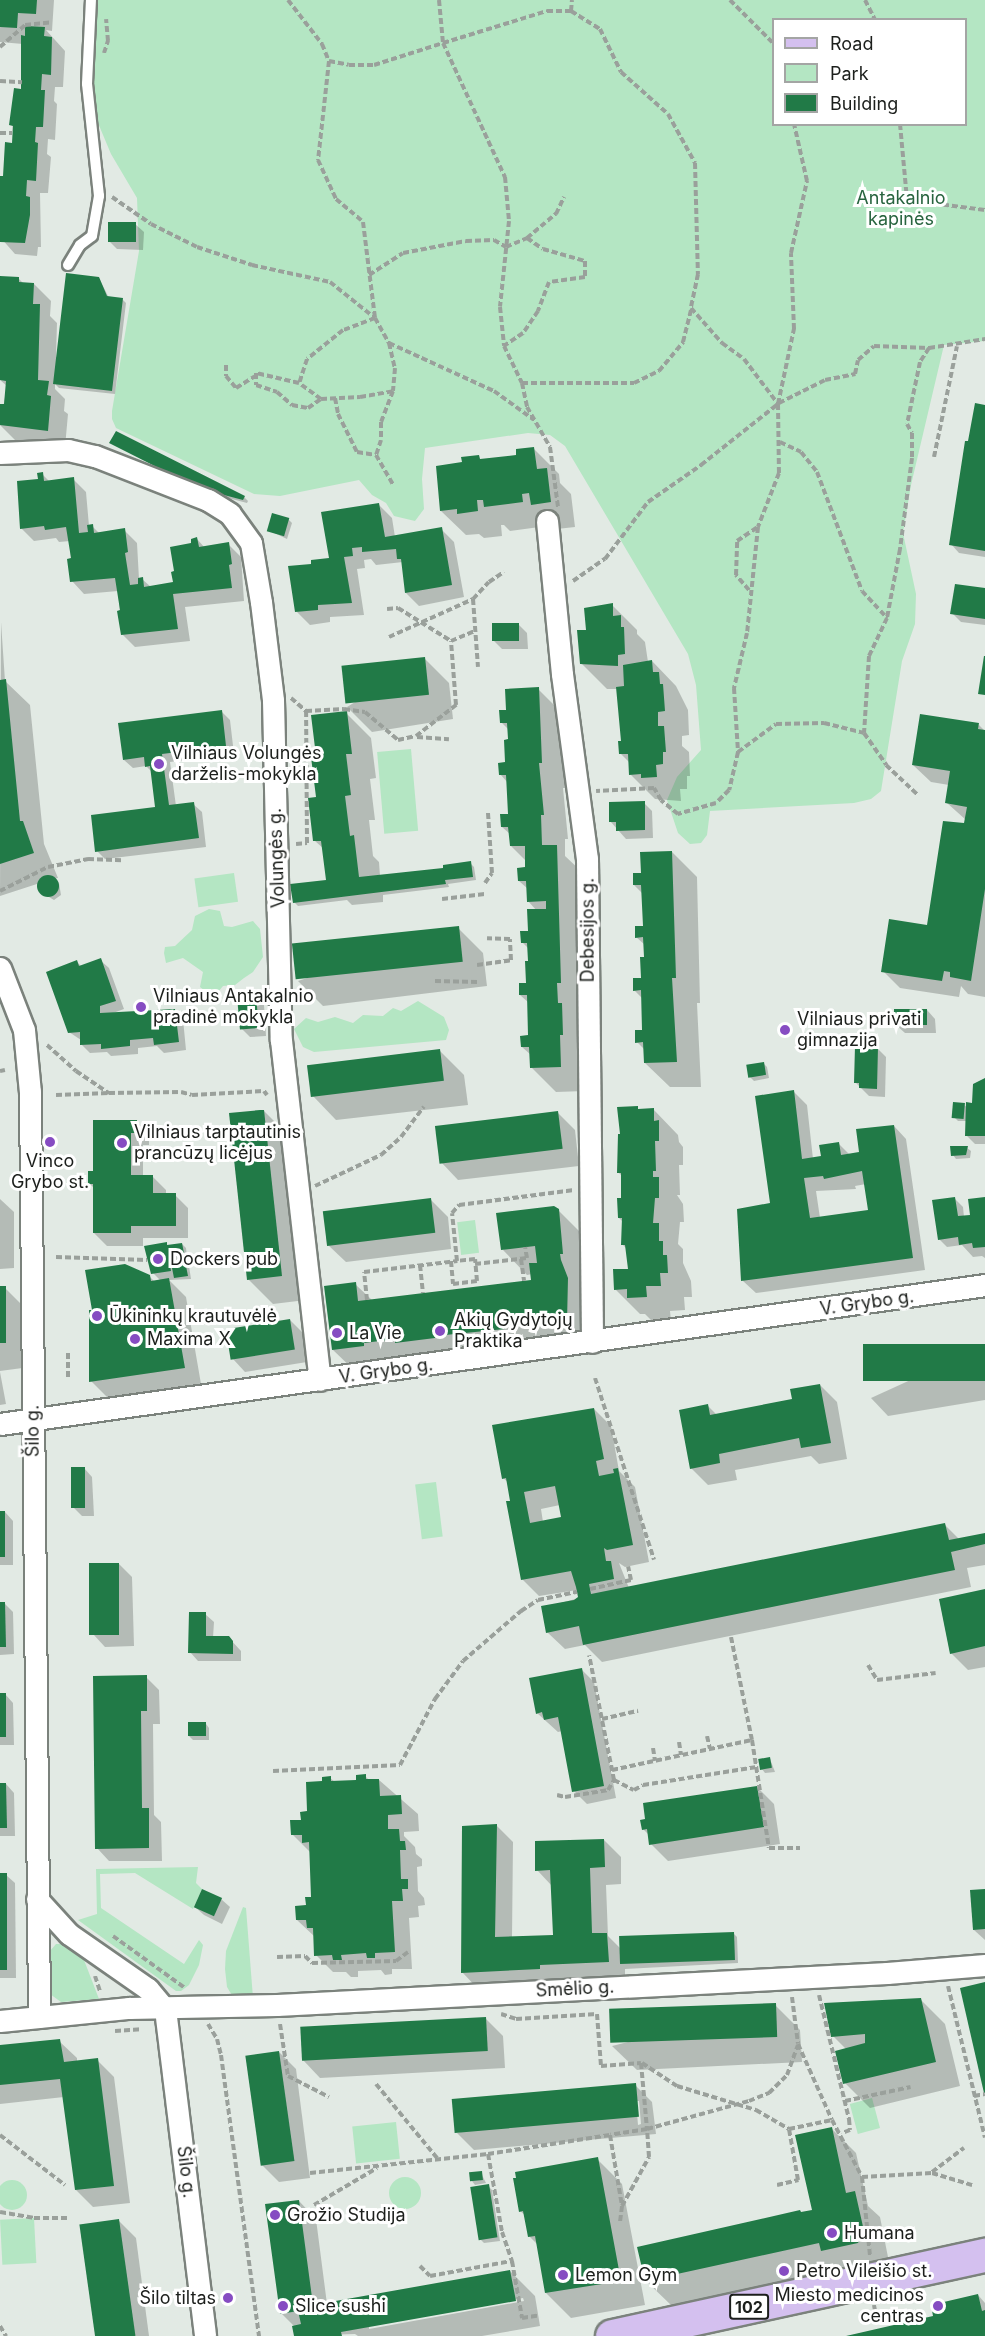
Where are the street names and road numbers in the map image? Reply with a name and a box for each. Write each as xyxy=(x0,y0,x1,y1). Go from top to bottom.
street label: Volungės g. xyxy=(264,808,290,908)
street label: Debesijos g. xyxy=(577,878,599,982)
street label: V. Grybo g. xyxy=(819,1286,915,1320)
street label: V. Grybo g. xyxy=(338,1354,434,1388)
street label: Šilo g. xyxy=(22,1405,44,1457)
street label: Smėlio g. xyxy=(535,1976,615,2002)
street label: Šilo g. xyxy=(172,2145,200,2199)
road number: 102 xyxy=(728,2294,770,2320)

